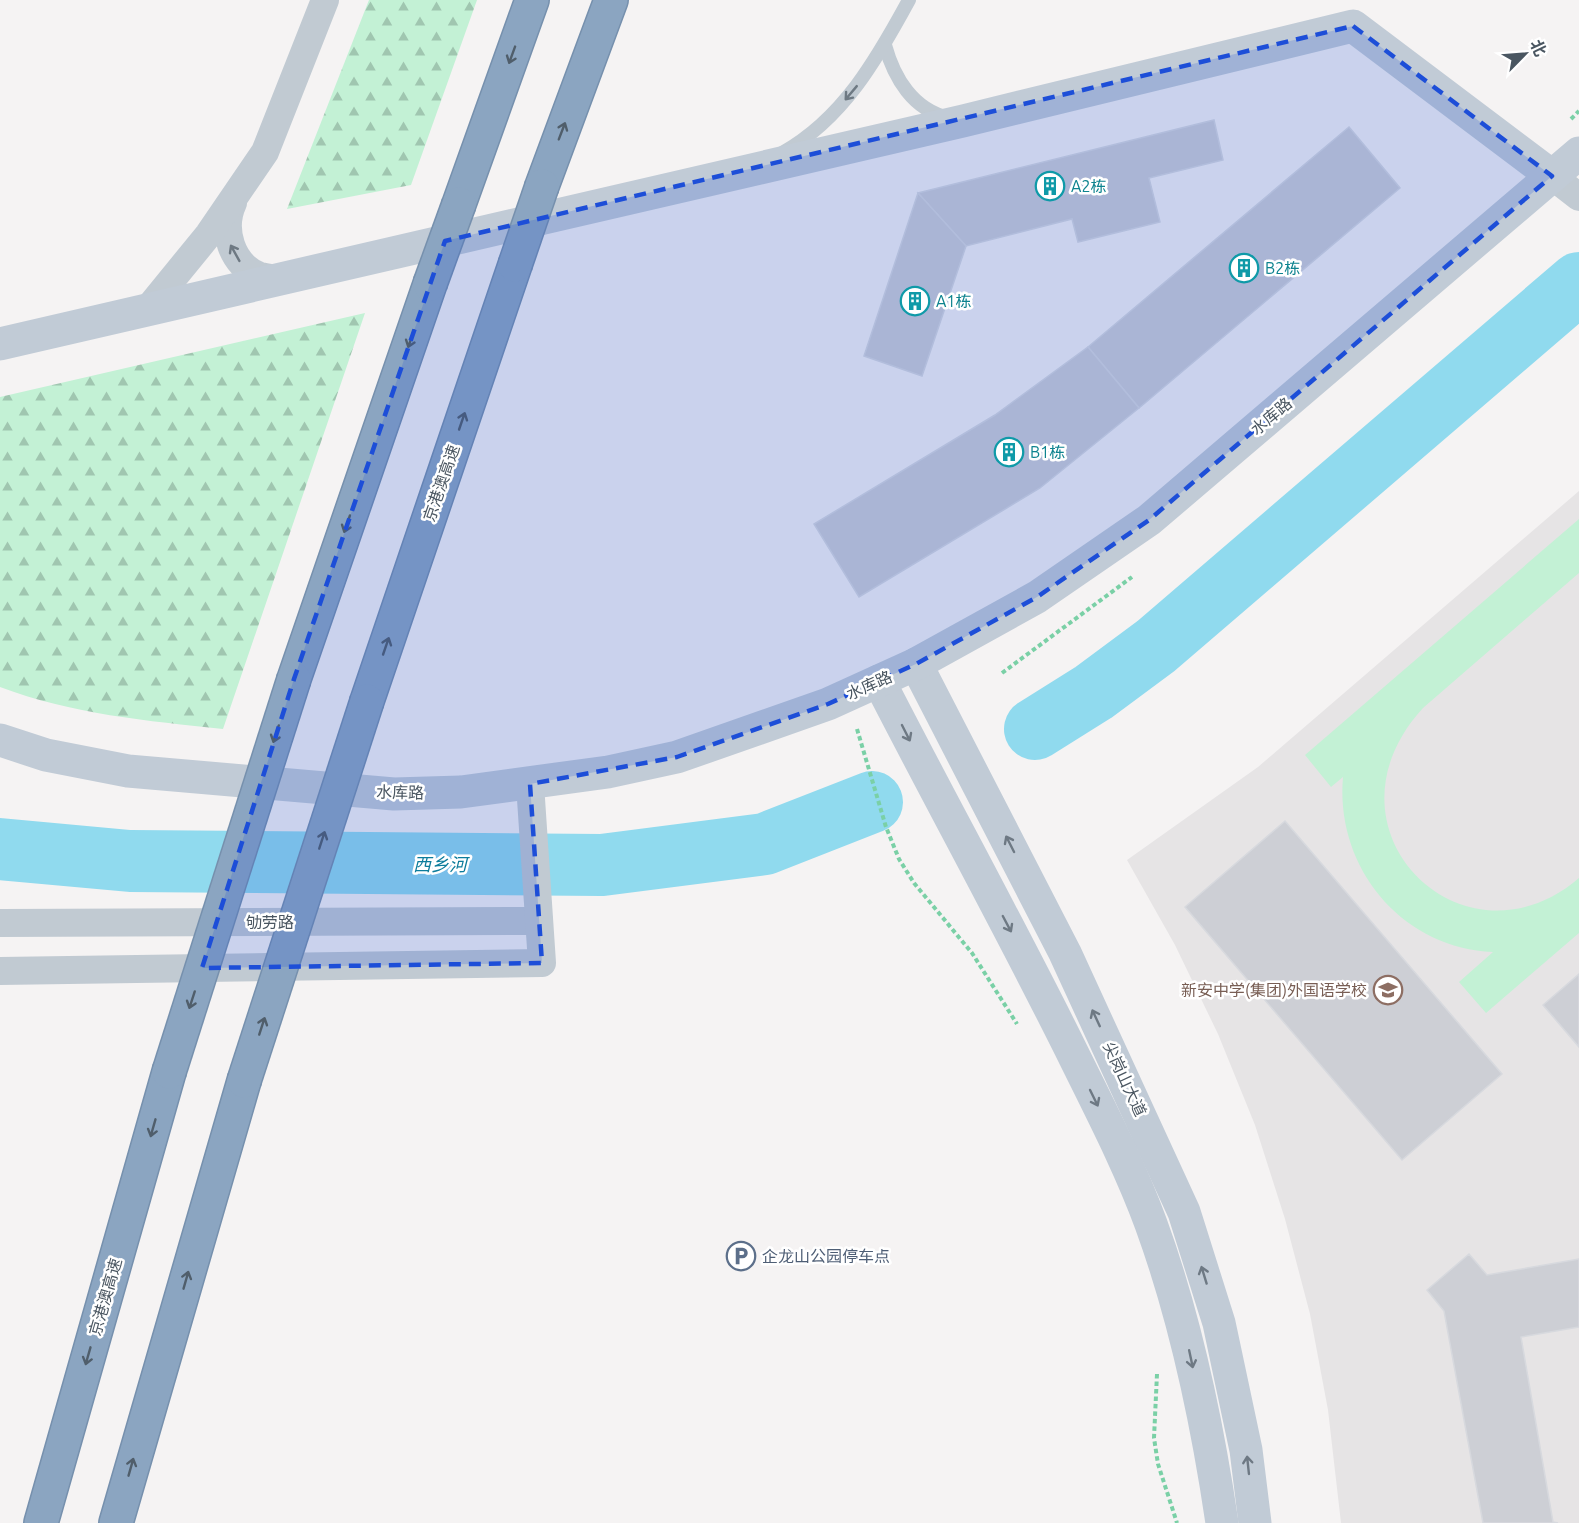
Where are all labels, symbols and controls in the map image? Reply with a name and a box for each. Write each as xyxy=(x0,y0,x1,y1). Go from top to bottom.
north arrow xyxy=(1495,24,1555,84)
text: 北 xyxy=(1527,37,1550,59)
one-way arrow xyxy=(506,45,517,64)
one-way arrow xyxy=(844,85,858,100)
one-way arrow xyxy=(557,123,568,141)
building icon: A2栋 xyxy=(1034,170,1066,202)
place label: A2栋 xyxy=(1071,177,1106,195)
one-way arrow xyxy=(229,245,241,262)
building icon: B2栋 xyxy=(1228,252,1260,284)
place label: B2栋 xyxy=(1265,259,1300,277)
building icon: A1栋 xyxy=(899,285,931,317)
place label: A1栋 xyxy=(936,292,971,310)
one-way arrow xyxy=(405,330,416,348)
street label: 水库路 xyxy=(1247,394,1295,438)
one-way arrow xyxy=(457,412,468,431)
building icon: B1栋 xyxy=(993,436,1025,468)
street label: 京港澳高速 xyxy=(419,442,463,524)
place label: B1栋 xyxy=(1030,443,1065,461)
one-way arrow xyxy=(341,514,352,533)
one-way arrow xyxy=(381,637,392,656)
street label: 水库路 xyxy=(843,667,895,703)
one-way arrow xyxy=(270,724,281,743)
one-way arrow xyxy=(900,724,912,742)
street label: 水库路 xyxy=(376,783,424,801)
one-way arrow xyxy=(317,831,328,850)
one-way arrow xyxy=(1003,835,1015,853)
water label: 西乡河 xyxy=(413,854,470,874)
street label: 劬劳路 xyxy=(246,913,294,931)
one-way arrow xyxy=(1001,915,1013,932)
school or university icon: 新安中学(集团)外国语学校 xyxy=(1372,974,1404,1006)
place label: 新安中学(集团)外国语学校 xyxy=(1181,981,1367,1000)
one-way arrow xyxy=(186,990,197,1009)
one-way arrow xyxy=(1090,1010,1102,1028)
one-way arrow xyxy=(258,1017,269,1036)
street label: 尖岗山大道 xyxy=(1100,1039,1150,1119)
one-way arrow xyxy=(1089,1089,1101,1107)
one-way arrow xyxy=(147,1118,158,1137)
parking icon: 企龙山公园停车点 xyxy=(725,1240,757,1272)
place label: 企龙山公园停车点 xyxy=(762,1247,890,1265)
street label: 京港澳高速 xyxy=(85,1256,125,1338)
one-way arrow xyxy=(1198,1266,1209,1285)
one-way arrow xyxy=(181,1270,192,1289)
one-way arrow xyxy=(82,1346,93,1365)
one-way arrow xyxy=(1186,1349,1198,1368)
one-way arrow xyxy=(1242,1455,1253,1475)
one-way arrow xyxy=(126,1457,137,1476)

